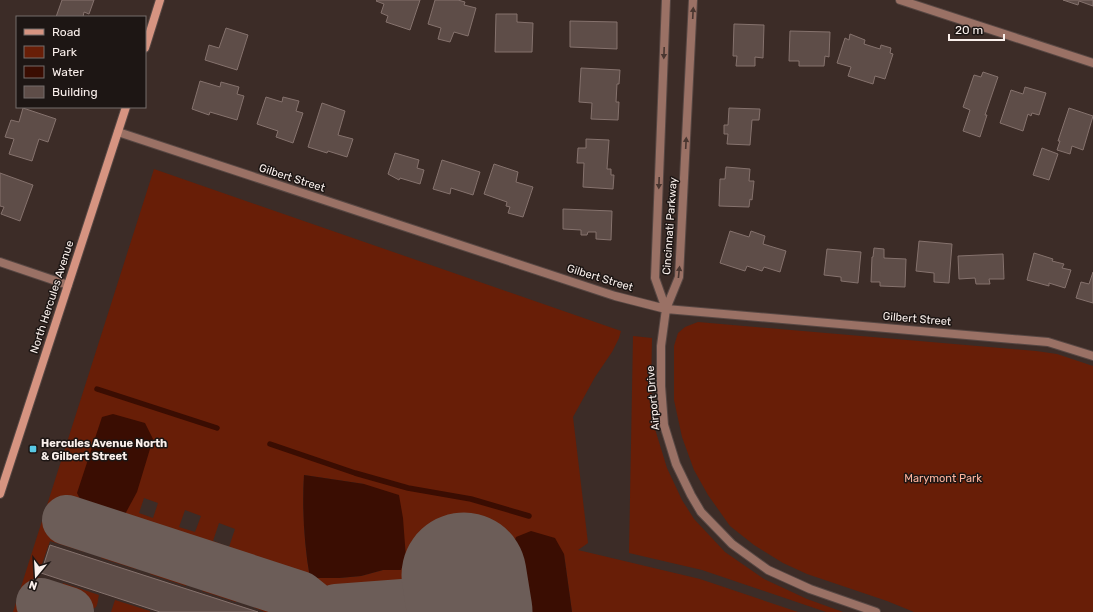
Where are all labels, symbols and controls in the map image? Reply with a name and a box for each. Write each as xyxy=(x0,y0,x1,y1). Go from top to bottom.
one-way arrow xyxy=(689,7,696,19)
legend xyxy=(16,16,146,108)
scale bar xyxy=(949,16,1004,42)
text: 20 m xyxy=(955,23,983,37)
text: Road xyxy=(52,25,80,39)
text: Park xyxy=(52,45,78,59)
one-way arrow xyxy=(661,47,667,60)
text: Water xyxy=(52,65,84,79)
text: Building xyxy=(52,85,98,99)
one-way arrow xyxy=(683,136,689,149)
street label: Gilbert Street xyxy=(257,161,327,195)
one-way arrow xyxy=(656,177,662,190)
street label: Cincinnati Parkway xyxy=(660,177,680,275)
street label: North Hercules Avenue xyxy=(28,239,76,355)
street label: Gilbert Street xyxy=(565,262,635,294)
one-way arrow xyxy=(675,266,682,279)
street label: Gilbert Street xyxy=(882,310,952,329)
street label: Airport Drive xyxy=(644,365,662,431)
place label: Hercules Avenue North & Gilbert Street xyxy=(41,437,167,463)
marker: Hercules Avenue North & Gilbert Street xyxy=(28,444,38,454)
park label: Marymont Park xyxy=(904,472,982,485)
north arrow xyxy=(16,556,56,596)
text: N xyxy=(27,578,39,592)

